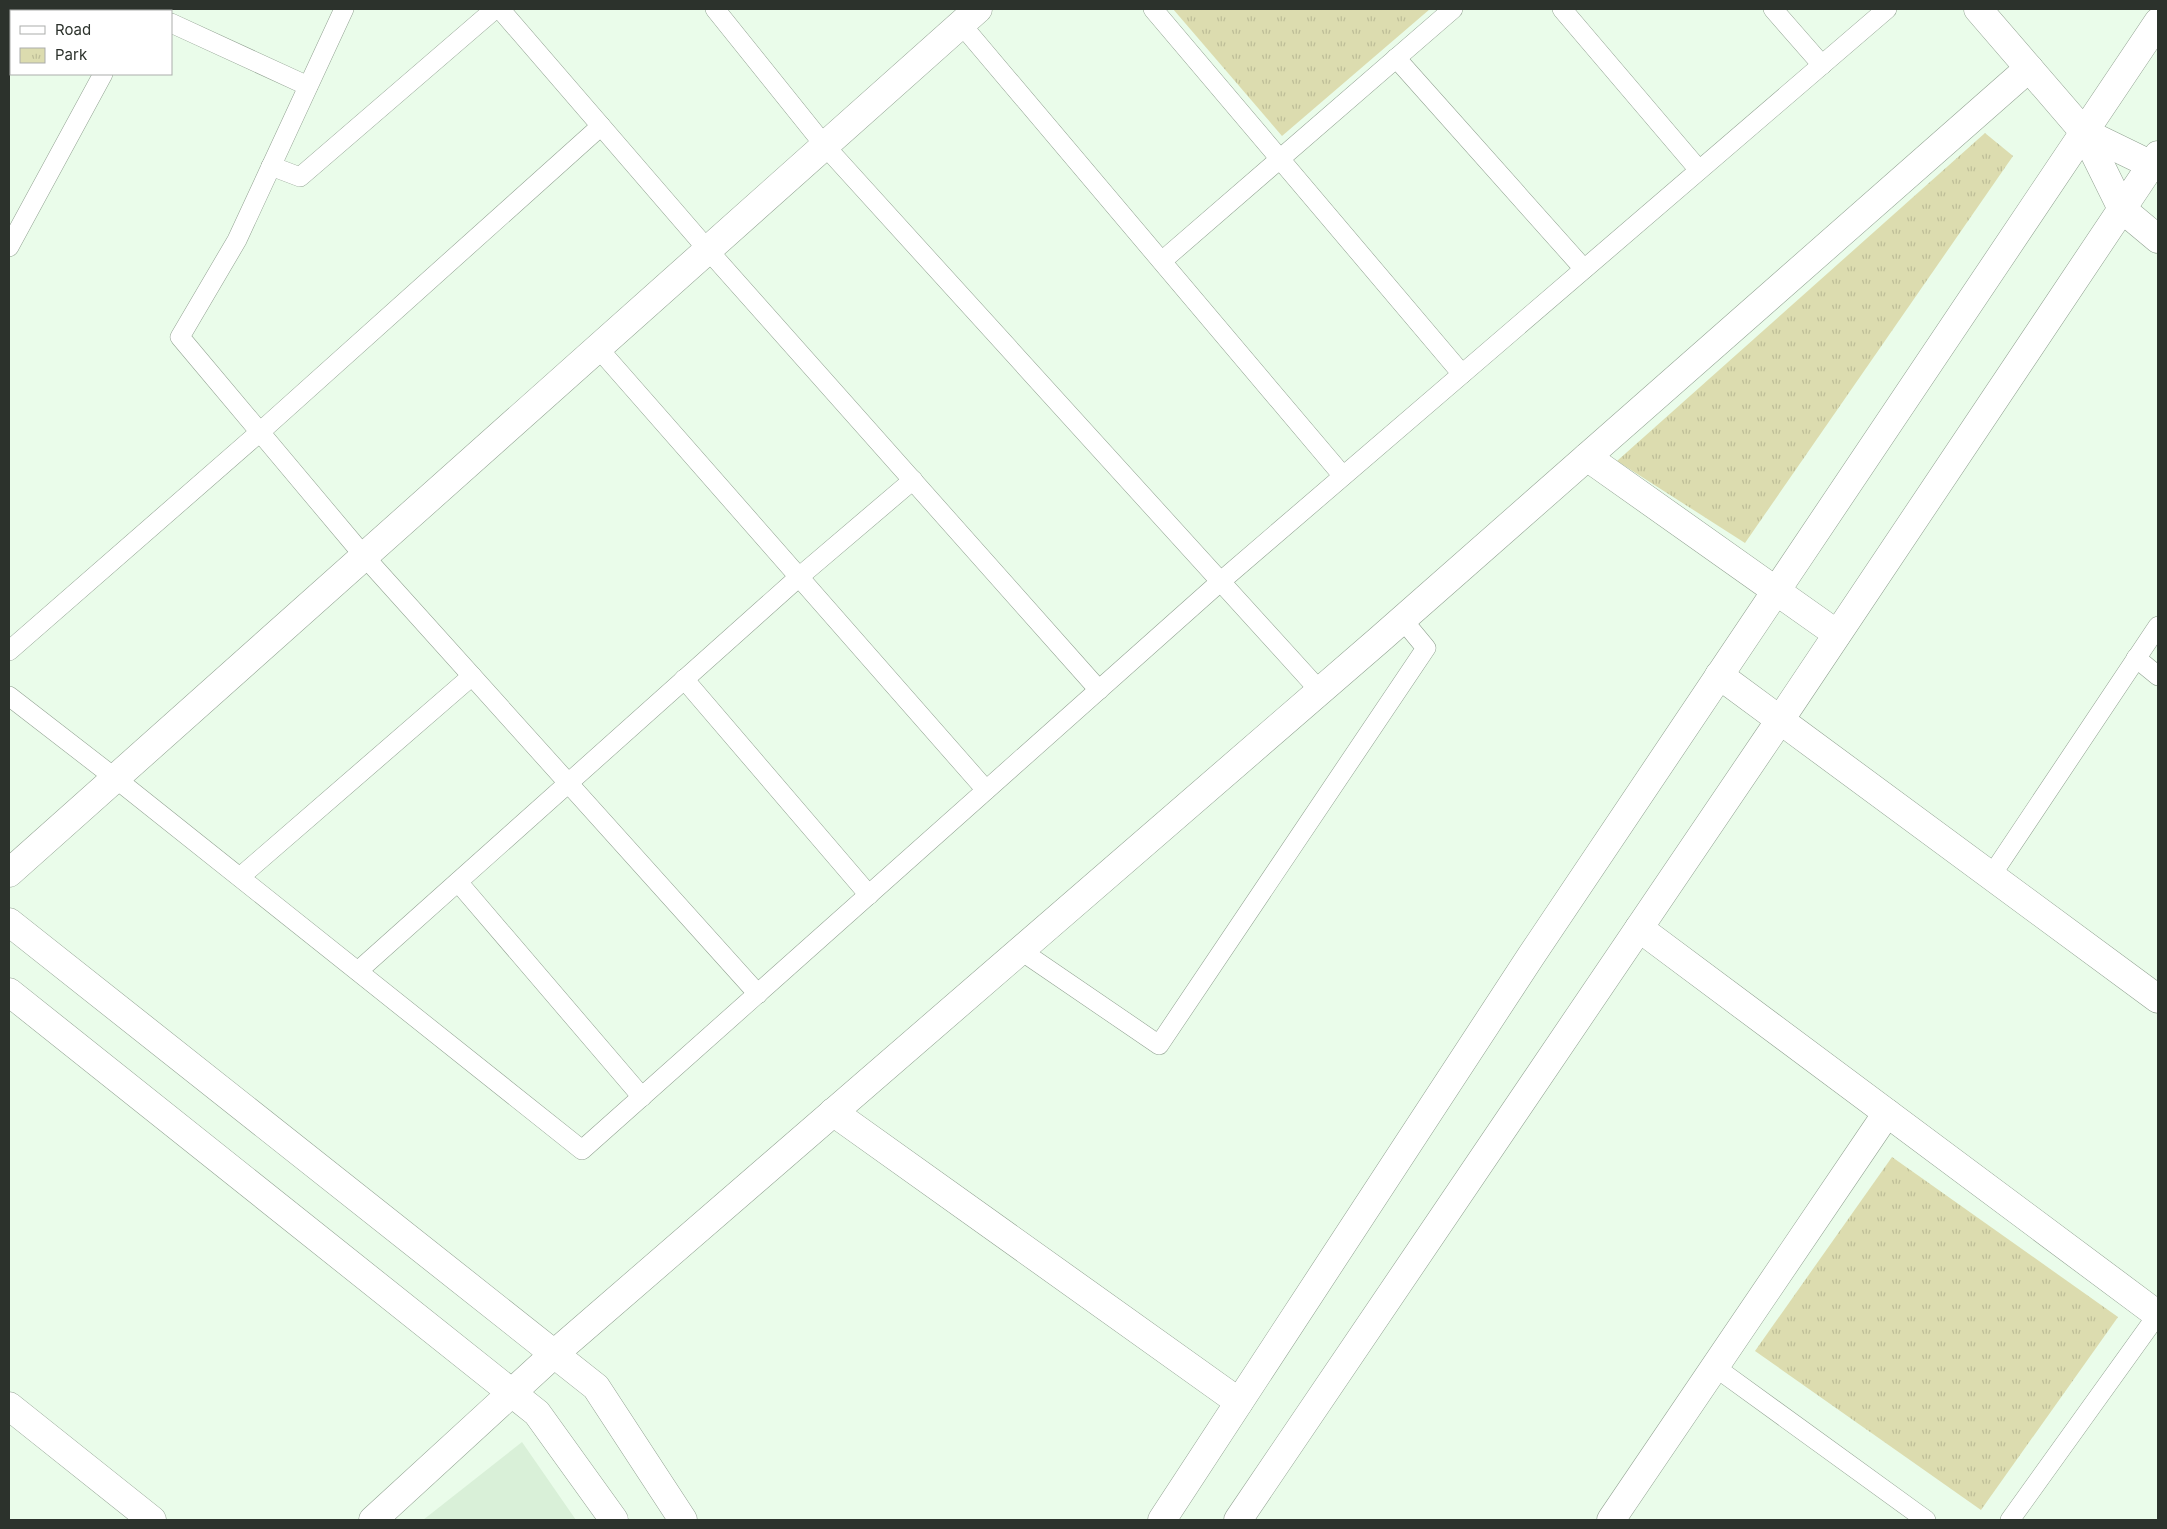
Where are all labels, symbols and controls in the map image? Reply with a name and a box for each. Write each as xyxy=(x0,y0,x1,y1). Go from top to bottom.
legend xyxy=(10,10,172,75)
text: Road xyxy=(55,20,91,39)
text: Park xyxy=(55,45,88,64)

